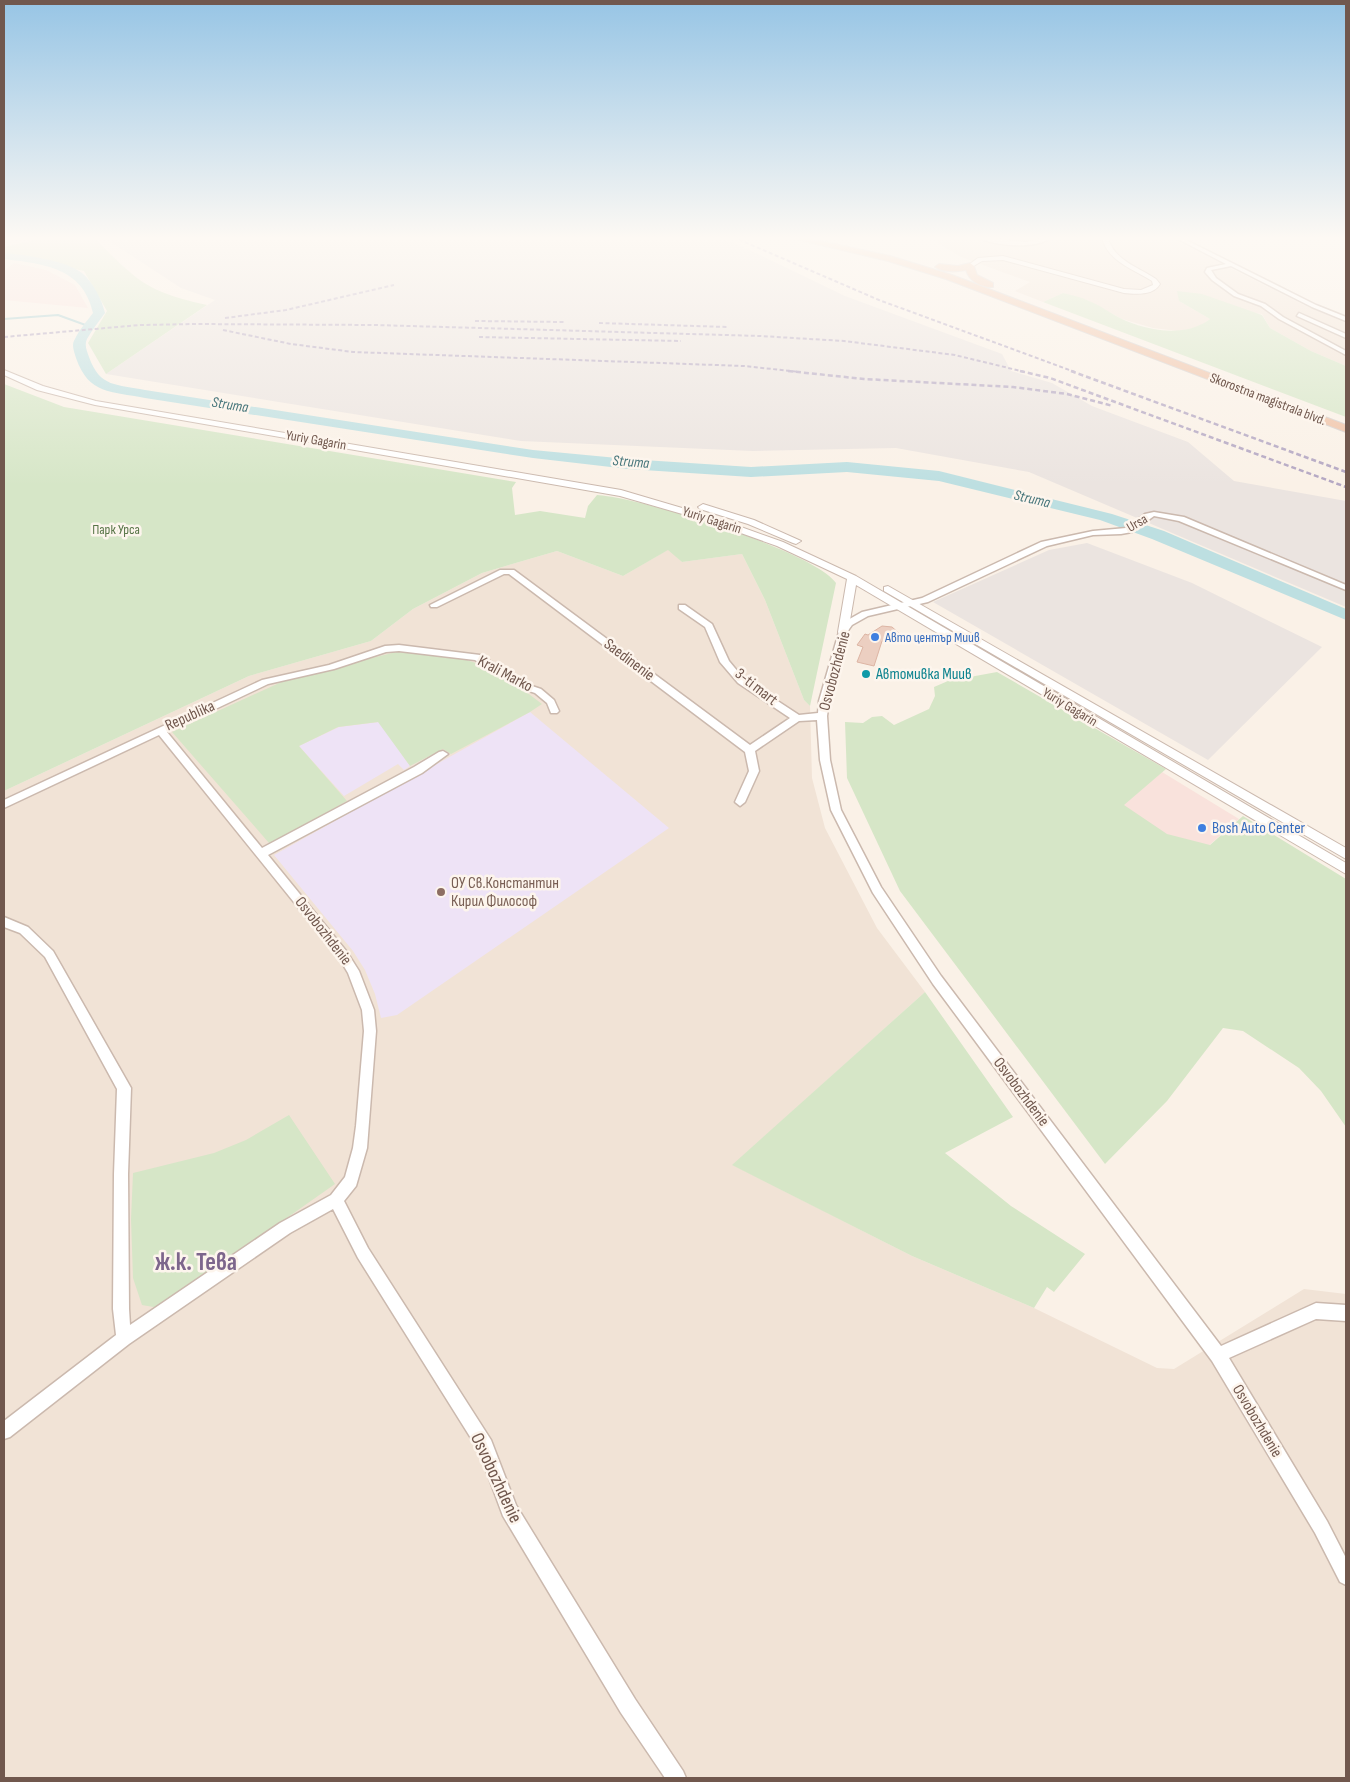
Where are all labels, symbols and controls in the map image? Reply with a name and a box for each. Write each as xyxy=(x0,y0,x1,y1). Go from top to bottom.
street label: Skorostna magistrala blvd. xyxy=(1208,369,1328,429)
water label: Struma xyxy=(210,393,250,417)
street label: Yuriy Gagarin xyxy=(284,426,348,454)
water label: Struma xyxy=(612,451,650,473)
water label: Struma xyxy=(1012,486,1052,512)
street label: Yuriy Gagarin xyxy=(680,502,744,538)
street label: Ursa xyxy=(1124,510,1150,536)
park label: Парк Урса xyxy=(92,521,140,538)
street label: Osvobozhdenie xyxy=(815,629,855,713)
place label: Авто център Миив xyxy=(884,629,980,646)
marker: Авто център Миив xyxy=(869,631,881,643)
street label: Saedinenie xyxy=(600,635,658,685)
street label: Krali Marko xyxy=(474,652,536,696)
street label: 3-ti mart xyxy=(731,664,781,710)
place label: Автомивка Миив xyxy=(875,665,972,684)
marker: Автомивка Миив xyxy=(860,668,872,680)
street label: Yuriy Gagarin xyxy=(1039,684,1101,730)
street label: Republika xyxy=(162,697,218,735)
place label: Bosh Auto Center xyxy=(1212,819,1306,838)
marker: Bosh Auto Center xyxy=(1196,822,1208,834)
place label: ОУ Св.Константин Кирил Философ xyxy=(451,874,559,911)
marker: ОУ Св.Константин Кирил Философ xyxy=(435,886,447,898)
street label: Osvobozhdenie xyxy=(290,893,356,969)
street label: Osvobozhdenie xyxy=(989,1054,1053,1130)
district label: ж.к. Тева xyxy=(155,1247,237,1278)
street label: Osvobozhdenie xyxy=(1228,1381,1286,1461)
street label: Osvobozhdenie xyxy=(465,1429,527,1527)

